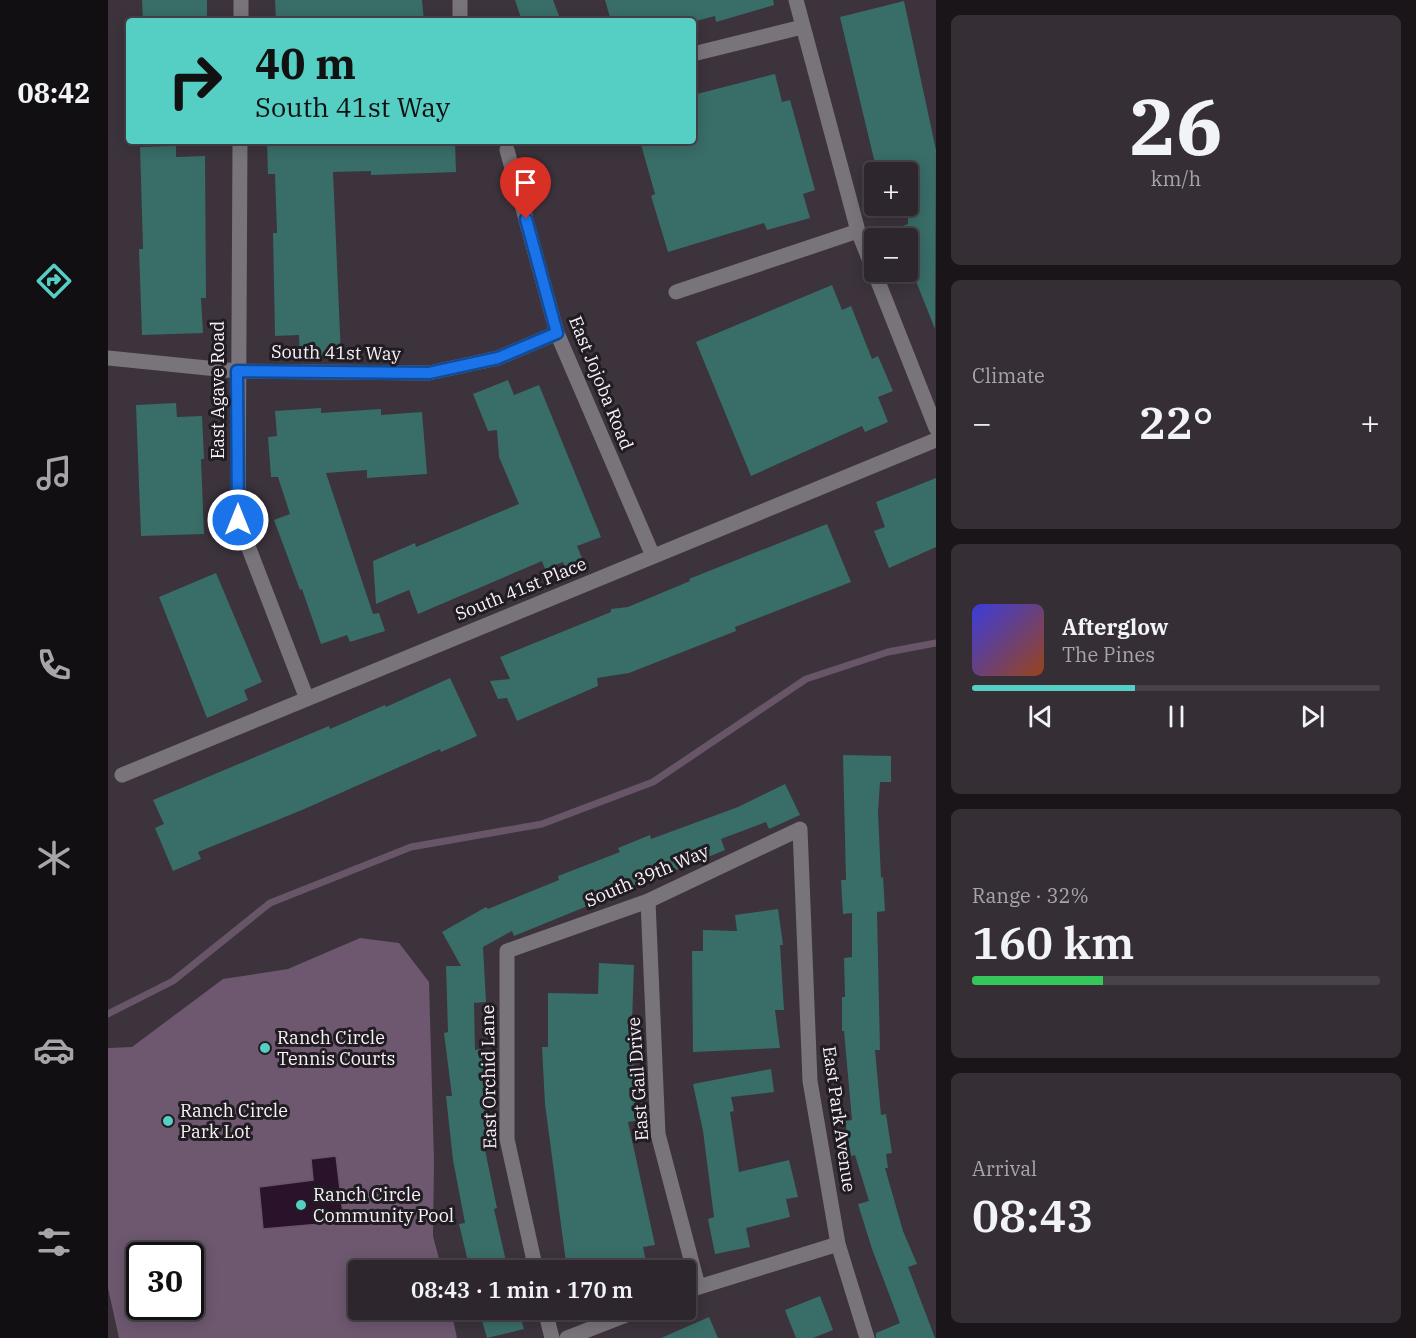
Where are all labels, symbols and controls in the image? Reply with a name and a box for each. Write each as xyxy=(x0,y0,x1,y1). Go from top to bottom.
text: 40 m xyxy=(255,36,356,91)
icon: right xyxy=(156,42,234,120)
text: 08:42 xyxy=(18,75,90,110)
text: 26 xyxy=(1129,75,1223,176)
text: South 41st Way xyxy=(255,89,450,124)
pin xyxy=(500,157,551,219)
map controls xyxy=(864,162,918,282)
button: + xyxy=(864,162,918,216)
text: km/h xyxy=(1151,165,1201,192)
icon: arrive xyxy=(509,166,542,199)
button: − xyxy=(864,228,918,282)
icon: directions xyxy=(33,260,75,302)
street label: East Jojoba Road xyxy=(564,313,639,453)
street label: East Agave Road xyxy=(206,321,229,459)
street label: South 41st Way xyxy=(271,340,402,365)
text: Climate xyxy=(972,362,1045,389)
text: 22° xyxy=(1138,393,1214,451)
text: − xyxy=(972,401,992,444)
text: + xyxy=(1360,401,1380,444)
icon: music xyxy=(33,452,75,494)
position arrow xyxy=(206,488,270,552)
street label: South 41st Place xyxy=(452,552,590,625)
text: Afterglow xyxy=(1062,612,1169,641)
text: The Pines xyxy=(1062,641,1155,668)
icon: phone xyxy=(33,644,75,686)
icon: previous xyxy=(1024,700,1057,733)
icon: pause xyxy=(1160,700,1193,733)
icon: next xyxy=(1296,700,1329,733)
icon: climate xyxy=(33,837,75,879)
street label: South 39th Way xyxy=(581,839,713,912)
text: Range · 32% xyxy=(972,882,1089,909)
text: 160 km xyxy=(972,913,1134,971)
street label: East Orchid Lane xyxy=(476,1005,501,1149)
street label: East Gail Drive xyxy=(622,1016,653,1142)
place label: Ranch Circle Tennis Courts xyxy=(277,1026,395,1070)
icon: car xyxy=(33,1029,75,1071)
marker: Ranch Circle Tennis Courts xyxy=(258,1041,272,1055)
street label: East Park Avenue xyxy=(818,1044,861,1193)
place label: Ranch Circle Park Lot xyxy=(180,1099,288,1143)
marker: Ranch Circle Park Lot xyxy=(161,1114,175,1128)
text: Arrival xyxy=(972,1155,1037,1182)
place label: Ranch Circle Community Pool xyxy=(313,1183,454,1227)
text: 08:43 xyxy=(972,1186,1093,1244)
marker: Ranch Circle Community Pool xyxy=(294,1198,308,1212)
icon: filters xyxy=(33,1221,75,1263)
speed limit sign: 30 xyxy=(126,1242,204,1320)
text: 08:43 · 1 min · 170 m xyxy=(411,1275,633,1304)

